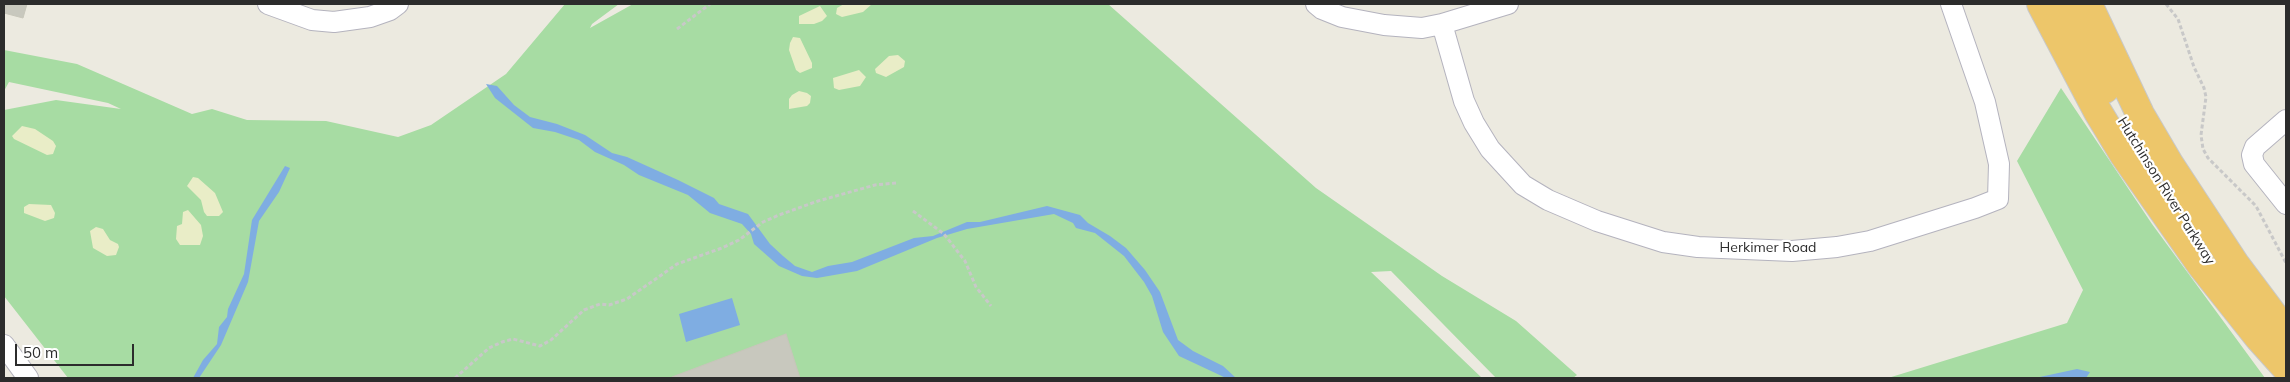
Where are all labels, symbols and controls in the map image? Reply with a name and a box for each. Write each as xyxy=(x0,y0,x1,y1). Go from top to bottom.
street label: Hutchinson River Parkway xyxy=(2114,114,2218,268)
street label: Herkimer Road xyxy=(1720,240,1816,256)
scale bar xyxy=(18,334,136,366)
text: 50 m xyxy=(23,343,58,362)

